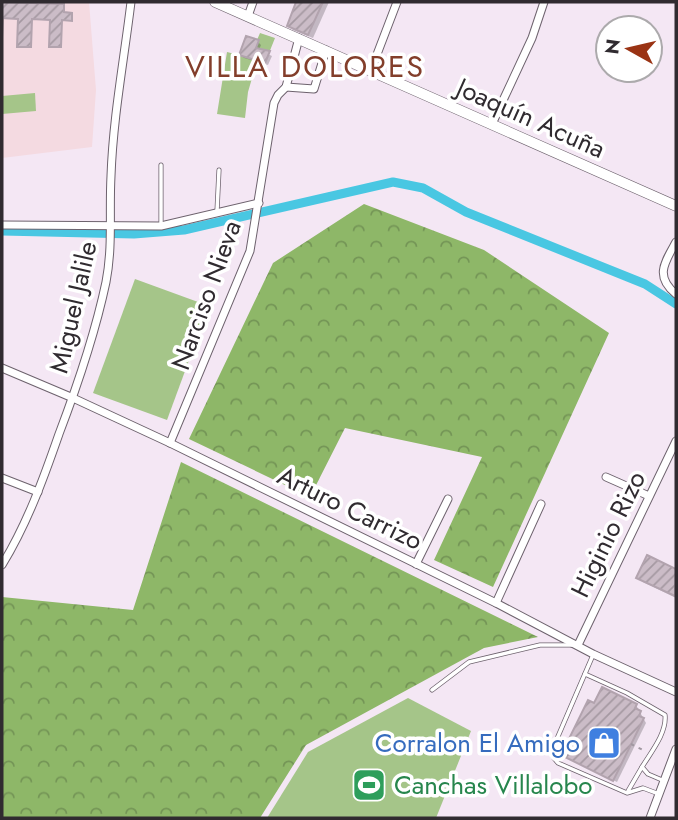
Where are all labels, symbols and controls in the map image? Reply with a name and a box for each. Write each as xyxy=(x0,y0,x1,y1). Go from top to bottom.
north arrow xyxy=(594,14,664,84)
text: N xyxy=(598,37,627,56)
district label: VILLA DOLORES xyxy=(185,45,425,88)
street label: Joaquín Acuña xyxy=(448,67,611,168)
street label: Narciso Nieva xyxy=(161,215,251,375)
street label: Miguel Jalile xyxy=(39,237,107,377)
street label: Arturo Carrizo xyxy=(271,456,429,560)
street label: Higinio Rizo xyxy=(561,464,655,604)
place label: Corralon El Amigo xyxy=(375,724,580,762)
shop icon: Corralon El Amigo xyxy=(585,724,623,762)
sports icon: Canchas Villalobo xyxy=(350,766,388,804)
place label: Canchas Villalobo xyxy=(394,766,592,804)

